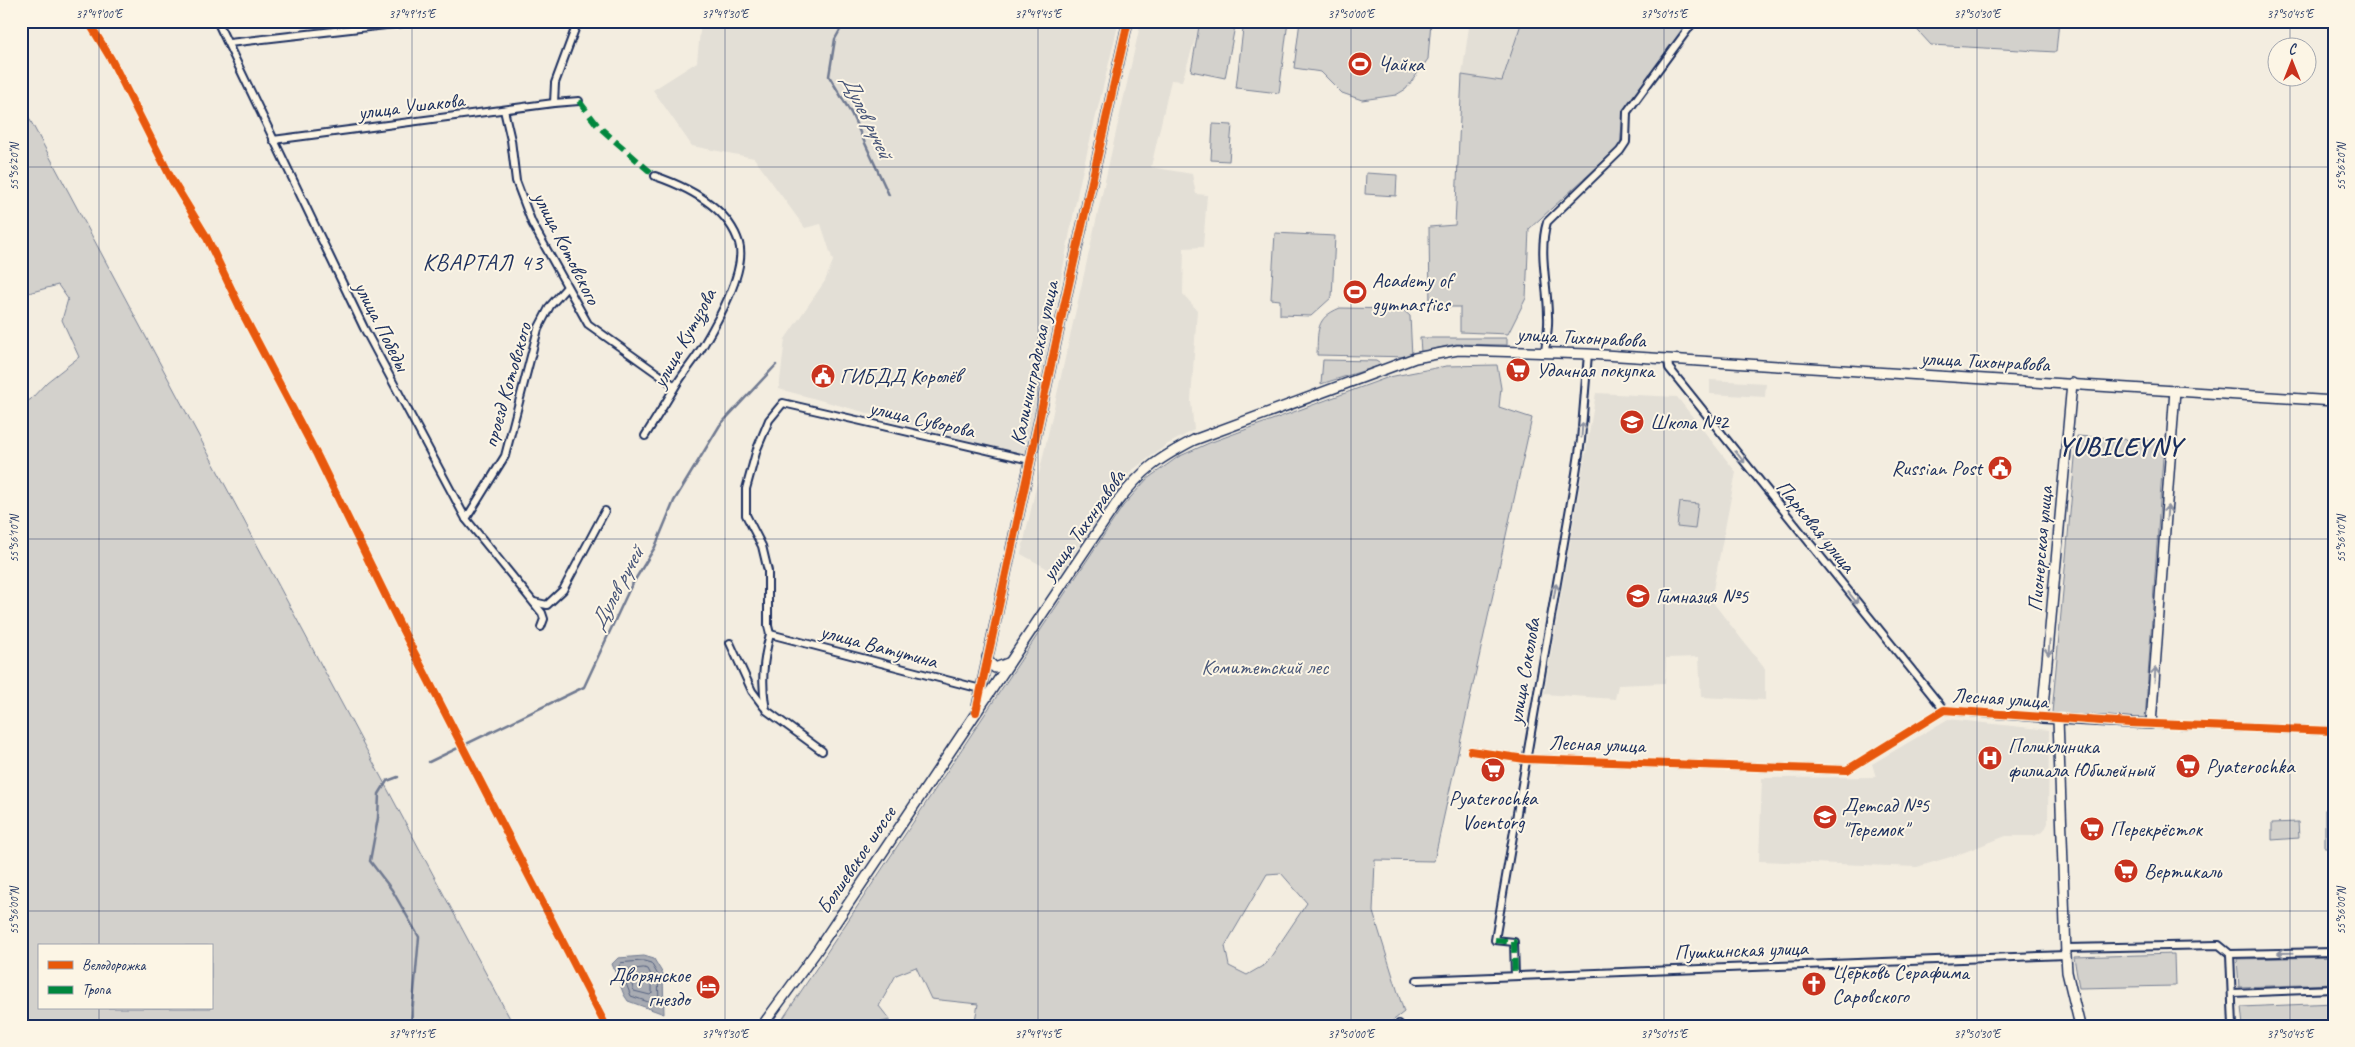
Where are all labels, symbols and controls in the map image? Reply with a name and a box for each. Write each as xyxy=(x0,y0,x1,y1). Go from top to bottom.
text: 37°49'00"E xyxy=(76,6,124,22)
text: 37°49'15"E xyxy=(389,6,437,22)
text: 37°49'30"E xyxy=(702,6,750,22)
text: 37°49'45"E xyxy=(1015,6,1063,22)
text: 37°50'00"E xyxy=(1328,6,1376,22)
text: 37°50'15"E xyxy=(1641,6,1689,22)
text: 37°50'30"E xyxy=(1954,6,2002,22)
text: 37°50'45"E xyxy=(2267,6,2315,22)
north arrow xyxy=(2268,38,2318,88)
text: С xyxy=(2289,41,2298,58)
sports icon: Чайка xyxy=(1347,51,1373,77)
place label: Чайка xyxy=(1378,51,1426,77)
water label: Дулев ручей xyxy=(835,69,901,167)
street label: улица Ушакова xyxy=(355,86,468,126)
text: 55°56'20"N xyxy=(6,142,22,191)
text: 55°56'20"N xyxy=(2333,142,2349,191)
street label: улица Котовского xyxy=(527,185,607,310)
district label: КВАРТАЛ 43 xyxy=(422,247,545,277)
place label: Academy of gymnastics xyxy=(1372,267,1456,317)
street label: улица Победы xyxy=(347,275,416,377)
street label: Калининградская улица xyxy=(1004,276,1065,447)
sports icon: Academy of gymnastics xyxy=(1342,279,1368,305)
street label: улица Кутузова xyxy=(645,282,724,395)
street label: проезд Котовского xyxy=(477,318,538,450)
street label: улица Тихонравова xyxy=(1514,321,1648,353)
street label: улица Тихонравова xyxy=(1918,345,2052,377)
supermarket icon: Удачная покупка xyxy=(1505,357,1531,383)
place label: Удачная покупка xyxy=(1536,357,1657,383)
public building icon: ГИБДД Королёв xyxy=(810,363,836,389)
place label: ГИБДД Королёв xyxy=(840,363,966,389)
street label: улица Суворова xyxy=(865,394,979,444)
school or university icon: Школа №2 xyxy=(1619,409,1645,435)
place label: Школа №2 xyxy=(1650,409,1730,435)
one-way arrow xyxy=(1577,423,1587,439)
district label: YUBILEYNY xyxy=(2058,430,2187,463)
one-way arrow xyxy=(1734,450,1745,463)
place label: Russian Post xyxy=(1892,455,1984,481)
public building icon: Russian Post xyxy=(1987,455,2013,481)
street label: улица Тихонравова xyxy=(1034,463,1132,587)
street label: Парковая улица xyxy=(1771,474,1862,579)
street label: Пионерская улица xyxy=(2022,484,2059,613)
one-way arrow xyxy=(2162,505,2171,521)
text: 55°56'10"N xyxy=(6,514,22,563)
text: 55°56'10"N xyxy=(2333,514,2349,563)
water label: Дулев ручей xyxy=(583,538,652,635)
one-way arrow xyxy=(1551,583,1561,599)
school or university icon: Гимназия №5 xyxy=(1625,583,1651,609)
place label: Гимназия №5 xyxy=(1656,583,1750,609)
one-way arrow xyxy=(1848,591,1859,604)
street label: улица Соколова xyxy=(1502,614,1546,728)
street label: улица Ватутина xyxy=(816,617,942,675)
one-way arrow xyxy=(2044,639,2054,655)
park label: Комитетский лес xyxy=(1202,654,1330,680)
one-way arrow xyxy=(2150,667,2160,683)
street label: Лесная улица xyxy=(1951,682,2051,714)
street label: Лесная улица xyxy=(1549,729,1648,759)
place label: Поликлиника филиала Юбилейный xyxy=(2008,733,2156,783)
hospital icon: Поликлиника филиала Юбилейный xyxy=(1977,745,2003,771)
supermarket icon: Pyaterochka xyxy=(2175,753,2201,779)
place label: Pyaterochka xyxy=(2206,753,2296,779)
supermarket icon: Pyaterochka Voentorg xyxy=(1480,757,1506,783)
place label: Pyaterochka Voentorg xyxy=(1449,785,1539,835)
place label: Детсад №5 "Теремок" xyxy=(1842,792,1931,842)
street label: Болшевское шоссе xyxy=(810,800,902,919)
school or university icon: Детсад №5 "Теремок" xyxy=(1812,804,1838,830)
supermarket icon: Перекрёсток xyxy=(2079,816,2105,842)
place label: Перекрёсток xyxy=(2110,816,2203,842)
supermarket icon: Вертикаль xyxy=(2113,858,2139,884)
place label: Вертикаль xyxy=(2144,858,2222,884)
text: 55°56'00"N xyxy=(6,886,22,935)
text: 55°56'00"N xyxy=(2333,886,2349,935)
street label: Пушкинская улица xyxy=(1674,935,1810,965)
legend xyxy=(38,944,212,1010)
one-way arrow xyxy=(2277,948,2294,958)
text: Велодорожка xyxy=(82,956,146,975)
place label: Церковь Серафима Саровского xyxy=(1832,959,1971,1009)
place label: Дворянское гнездо xyxy=(609,962,693,1012)
church icon: Церковь Серафима Саровского xyxy=(1801,971,1827,997)
hotel icon: Дворянское гнездо xyxy=(695,974,721,1000)
text: Тропа xyxy=(82,980,111,999)
text: 37°49'15"E xyxy=(389,1026,437,1042)
text: 37°49'30"E xyxy=(702,1026,750,1042)
text: 37°49'45"E xyxy=(1015,1026,1063,1042)
text: 37°50'00"E xyxy=(1328,1026,1376,1042)
text: 37°50'15"E xyxy=(1641,1026,1689,1042)
text: 37°50'30"E xyxy=(1954,1026,2002,1042)
text: 37°50'45"E xyxy=(2267,1026,2315,1042)

